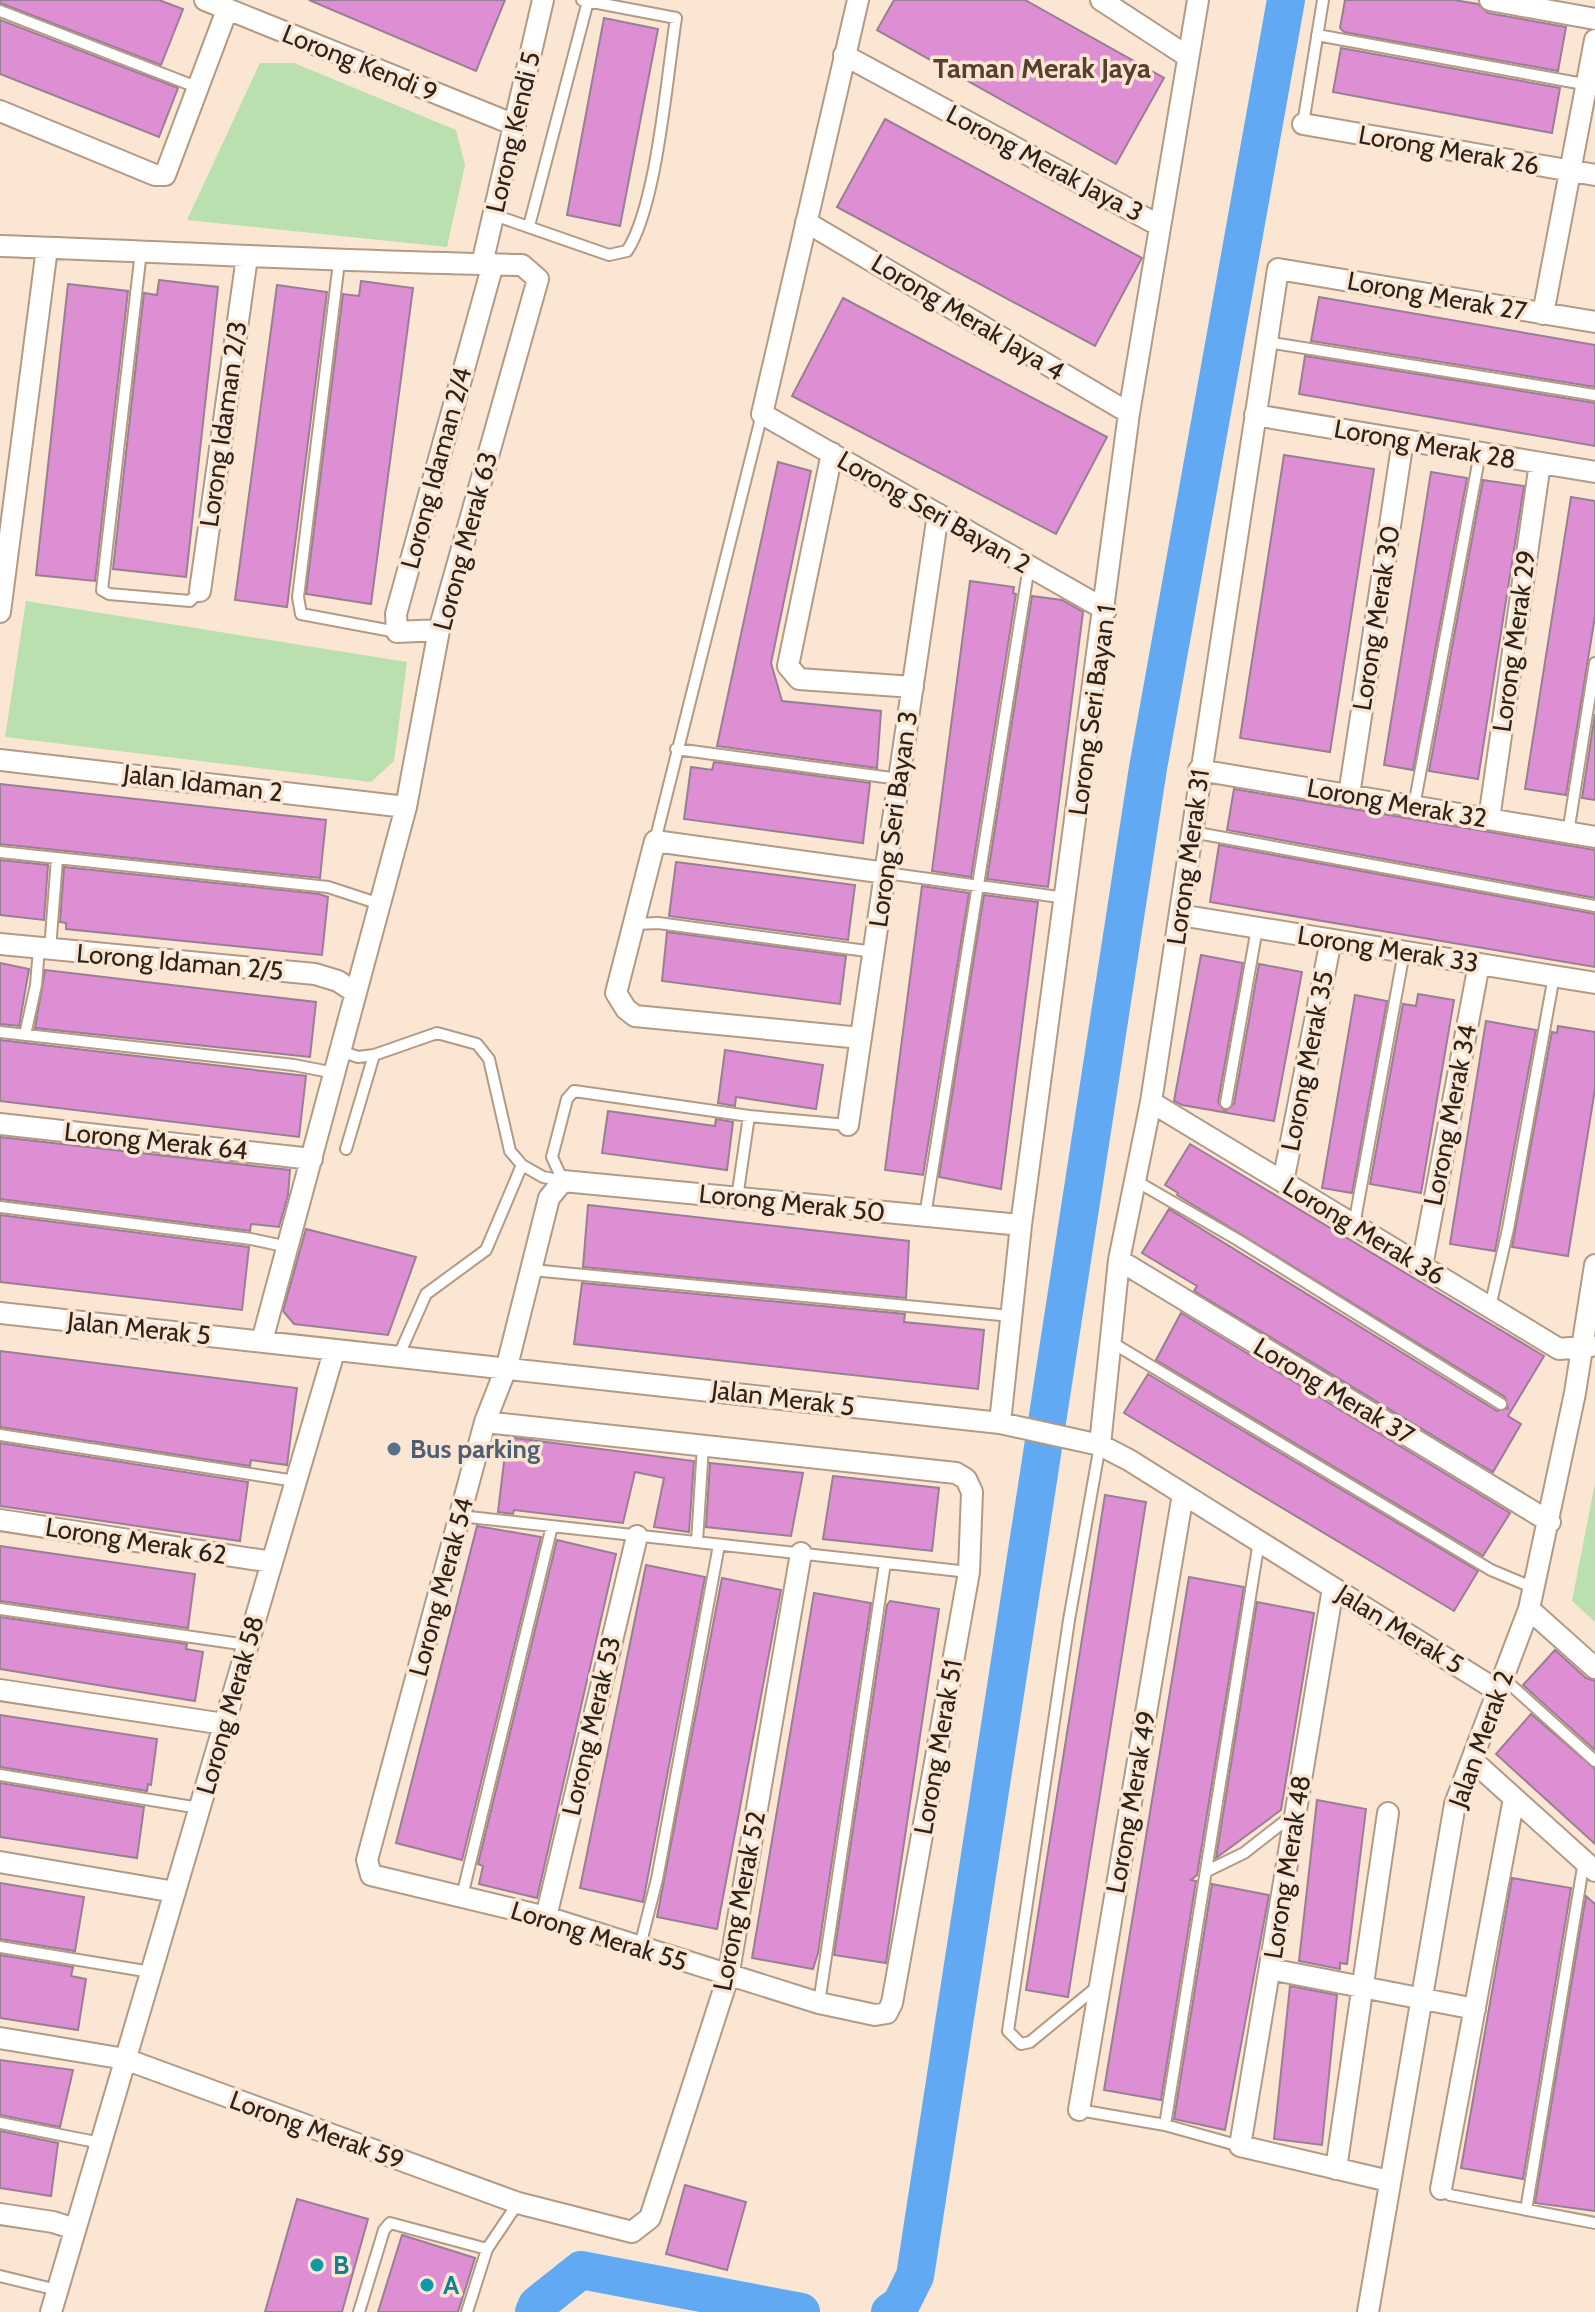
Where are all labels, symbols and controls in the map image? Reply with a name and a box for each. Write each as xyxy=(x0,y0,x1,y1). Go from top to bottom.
street label: Lorong Kendi 9 xyxy=(278,17,442,109)
street label: Lorong Kendi 5 xyxy=(479,48,547,216)
district label: Taman Merak Jaya xyxy=(933,51,1151,85)
street label: Lorong Merak Jaya 3 xyxy=(941,98,1149,228)
street label: Lorong Merak 26 xyxy=(1356,118,1542,182)
street label: Lorong Merak Jaya 4 xyxy=(866,247,1070,387)
street label: Lorong Merak 27 xyxy=(1345,264,1529,328)
street label: Lorong Idaman 2/3 xyxy=(193,319,253,529)
street label: Lorong Idaman 2/4 xyxy=(394,364,478,572)
street label: Lorong Merak 28 xyxy=(1332,412,1518,476)
street label: Lorong Seri Bayan 2 xyxy=(832,444,1036,580)
street label: Lorong Merak 63 xyxy=(426,448,504,634)
street label: Lorong Merak 30 xyxy=(1346,523,1406,713)
street label: Lorong Merak 29 xyxy=(1485,548,1543,734)
street label: Lorong Seri Bayan 1 xyxy=(1061,603,1123,817)
street label: Lorong Seri Bayan 3 xyxy=(862,709,924,929)
street label: Jalan Idaman 2 xyxy=(120,757,285,809)
street label: Lorong Merak 31 xyxy=(1160,767,1216,947)
street label: Lorong Merak 32 xyxy=(1304,771,1490,835)
street label: Lorong Merak 33 xyxy=(1295,919,1481,979)
street label: Lorong Idaman 2/5 xyxy=(75,937,285,987)
street label: Lorong Merak 35 xyxy=(1274,968,1340,1154)
street label: Lorong Merak 34 xyxy=(1417,1022,1483,1208)
street label: Lorong Merak 64 xyxy=(63,1115,249,1167)
street label: Lorong Merak 36 xyxy=(1277,1170,1451,1292)
street label: Lorong Merak 50 xyxy=(697,1177,887,1229)
street label: Jalan Merak 5 xyxy=(65,1304,212,1351)
street label: Lorong Merak 37 xyxy=(1248,1330,1420,1452)
street label: Jalan Merak 5 xyxy=(709,1373,856,1423)
place label: Bus parking xyxy=(410,1433,540,1465)
marker: Bus parking xyxy=(385,1440,403,1458)
street label: Lorong Merak 54 xyxy=(402,1494,480,1680)
street label: Lorong Merak 62 xyxy=(43,1511,229,1571)
street label: Jalan Merak 5 xyxy=(1330,1577,1470,1681)
street label: Lorong Merak 58 xyxy=(189,1612,271,1798)
street label: Lorong Merak 53 xyxy=(555,1633,627,1819)
street label: Lorong Merak 51 xyxy=(907,1657,969,1837)
street label: Jalan Merak 2 xyxy=(1441,1666,1521,1813)
street label: Lorong Merak 49 xyxy=(1099,1708,1163,1896)
street label: Lorong Merak 48 xyxy=(1257,1773,1317,1961)
street label: Lorong Merak 52 xyxy=(706,1808,772,1994)
street label: Lorong Merak 55 xyxy=(507,1894,691,1978)
street label: Lorong Merak 59 xyxy=(225,2084,409,2176)
place label: B xyxy=(333,2249,349,2281)
marker: B xyxy=(308,2256,326,2274)
place label: A xyxy=(443,2269,460,2301)
marker: A xyxy=(418,2276,436,2294)

